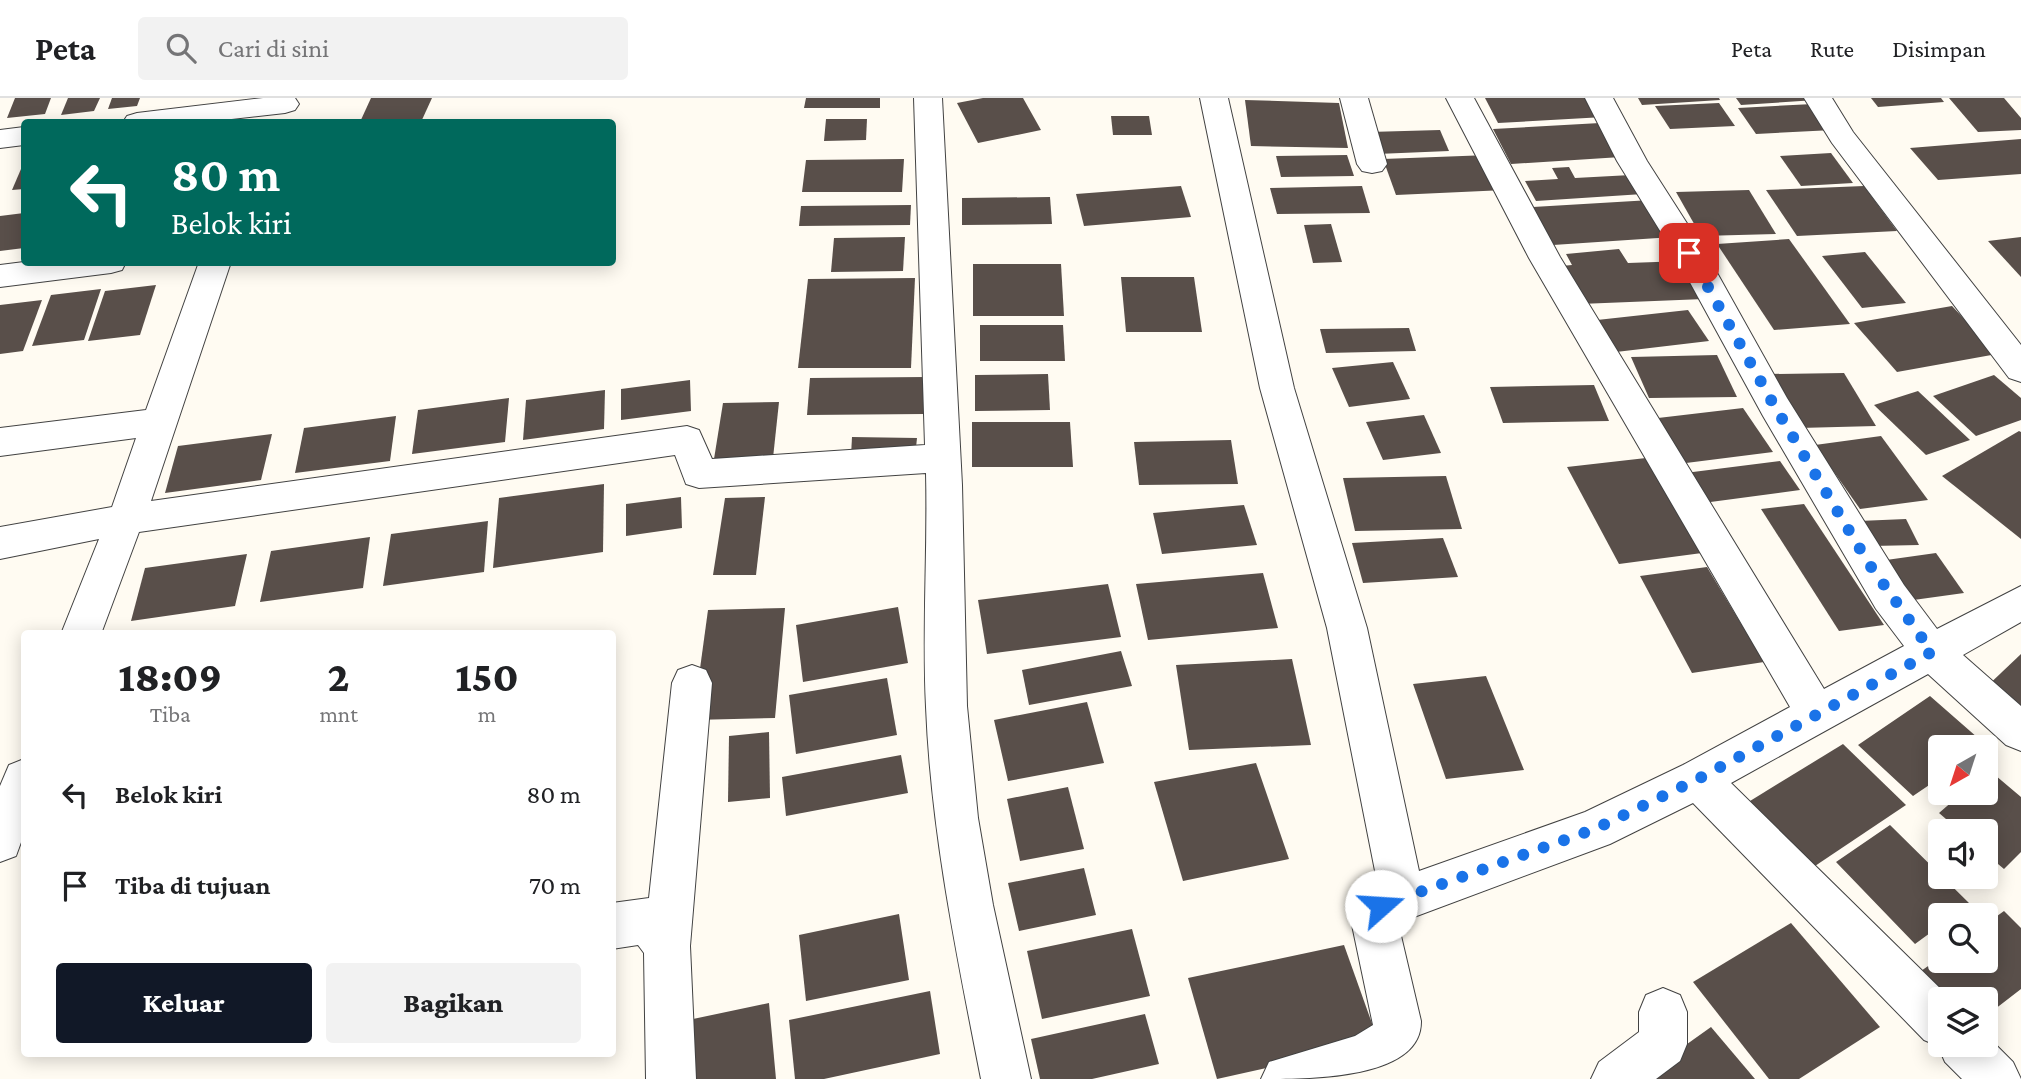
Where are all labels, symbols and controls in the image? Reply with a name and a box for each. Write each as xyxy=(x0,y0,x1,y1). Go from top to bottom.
search box xyxy=(138,17,628,80)
icon: search xyxy=(162,29,200,67)
text: Peta xyxy=(35,30,96,67)
text: Cari di sini xyxy=(218,34,329,63)
text: Peta xyxy=(1731,35,1772,62)
text: Rute xyxy=(1810,35,1854,62)
text: Disimpan xyxy=(1892,35,1986,62)
icon: left xyxy=(56,147,147,238)
text: 80 m xyxy=(171,147,280,202)
text: Belok kiri xyxy=(171,205,292,241)
pin xyxy=(1659,223,1719,283)
icon: arrive xyxy=(1670,234,1708,272)
text: 18:09 xyxy=(118,653,222,700)
text: 2 xyxy=(328,653,350,700)
text: 150 xyxy=(455,653,519,700)
text: Tiba xyxy=(150,701,191,727)
text: mnt xyxy=(319,701,358,727)
text: m xyxy=(478,701,496,727)
north arrow xyxy=(1928,735,1998,805)
map controls xyxy=(1928,735,1998,1057)
icon: left xyxy=(56,776,94,814)
text: Belok kiri xyxy=(115,780,222,809)
text: 80 m xyxy=(527,780,581,809)
button: sound xyxy=(1928,819,1998,889)
icon: arrive xyxy=(56,867,94,905)
position arrow xyxy=(1344,869,1418,943)
text: Tiba di tujuan xyxy=(115,871,270,900)
text: 70 m xyxy=(529,871,581,900)
button: search xyxy=(1928,903,1998,973)
button: Keluar xyxy=(56,963,312,1043)
button: Bagikan xyxy=(326,963,581,1043)
button: layers xyxy=(1928,987,1998,1057)

